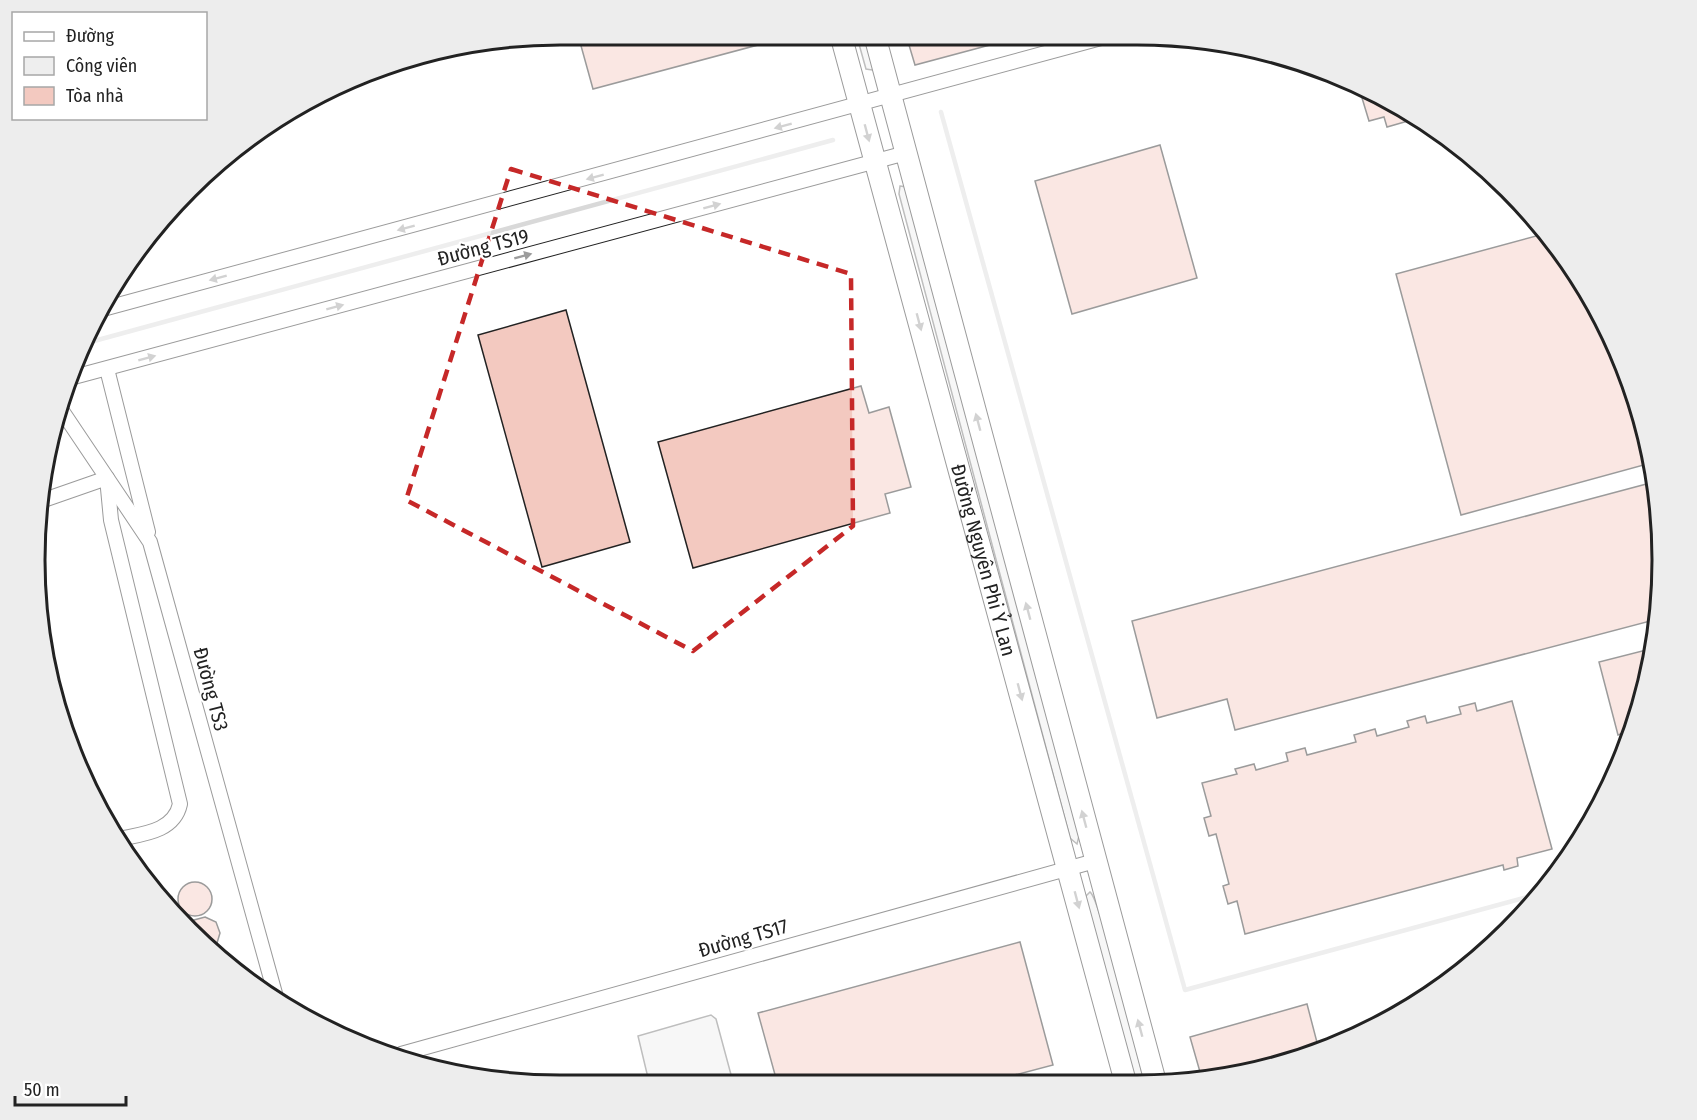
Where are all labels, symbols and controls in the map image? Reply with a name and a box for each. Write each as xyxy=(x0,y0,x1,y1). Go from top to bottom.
legend xyxy=(12,12,207,120)
text: Đường xyxy=(66,25,114,47)
text: Công viên xyxy=(66,55,137,77)
text: Tòa nhà xyxy=(66,85,124,107)
one-way arrow xyxy=(774,122,792,132)
one-way arrow xyxy=(863,124,873,143)
one-way arrow xyxy=(586,173,604,182)
one-way arrow xyxy=(703,201,721,210)
one-way arrow xyxy=(397,223,416,233)
street label: Đường TS19 xyxy=(435,223,531,271)
one-way arrow xyxy=(514,251,532,261)
one-way arrow xyxy=(209,274,227,283)
one-way arrow xyxy=(326,302,344,311)
one-way arrow xyxy=(914,313,924,331)
one-way arrow xyxy=(138,353,156,362)
one-way arrow xyxy=(973,413,982,431)
street label: Đường Nguyên Phi Ỷ Lan xyxy=(946,461,1021,659)
one-way arrow xyxy=(1023,602,1032,620)
street label: Đường TS3 xyxy=(188,644,234,734)
one-way arrow xyxy=(1016,683,1025,701)
one-way arrow xyxy=(1079,810,1088,828)
one-way arrow xyxy=(1072,891,1082,910)
street label: Đường TS17 xyxy=(695,914,791,962)
one-way arrow xyxy=(1135,1019,1145,1037)
scale bar xyxy=(15,1069,126,1107)
text: 50 m xyxy=(24,1079,60,1101)

